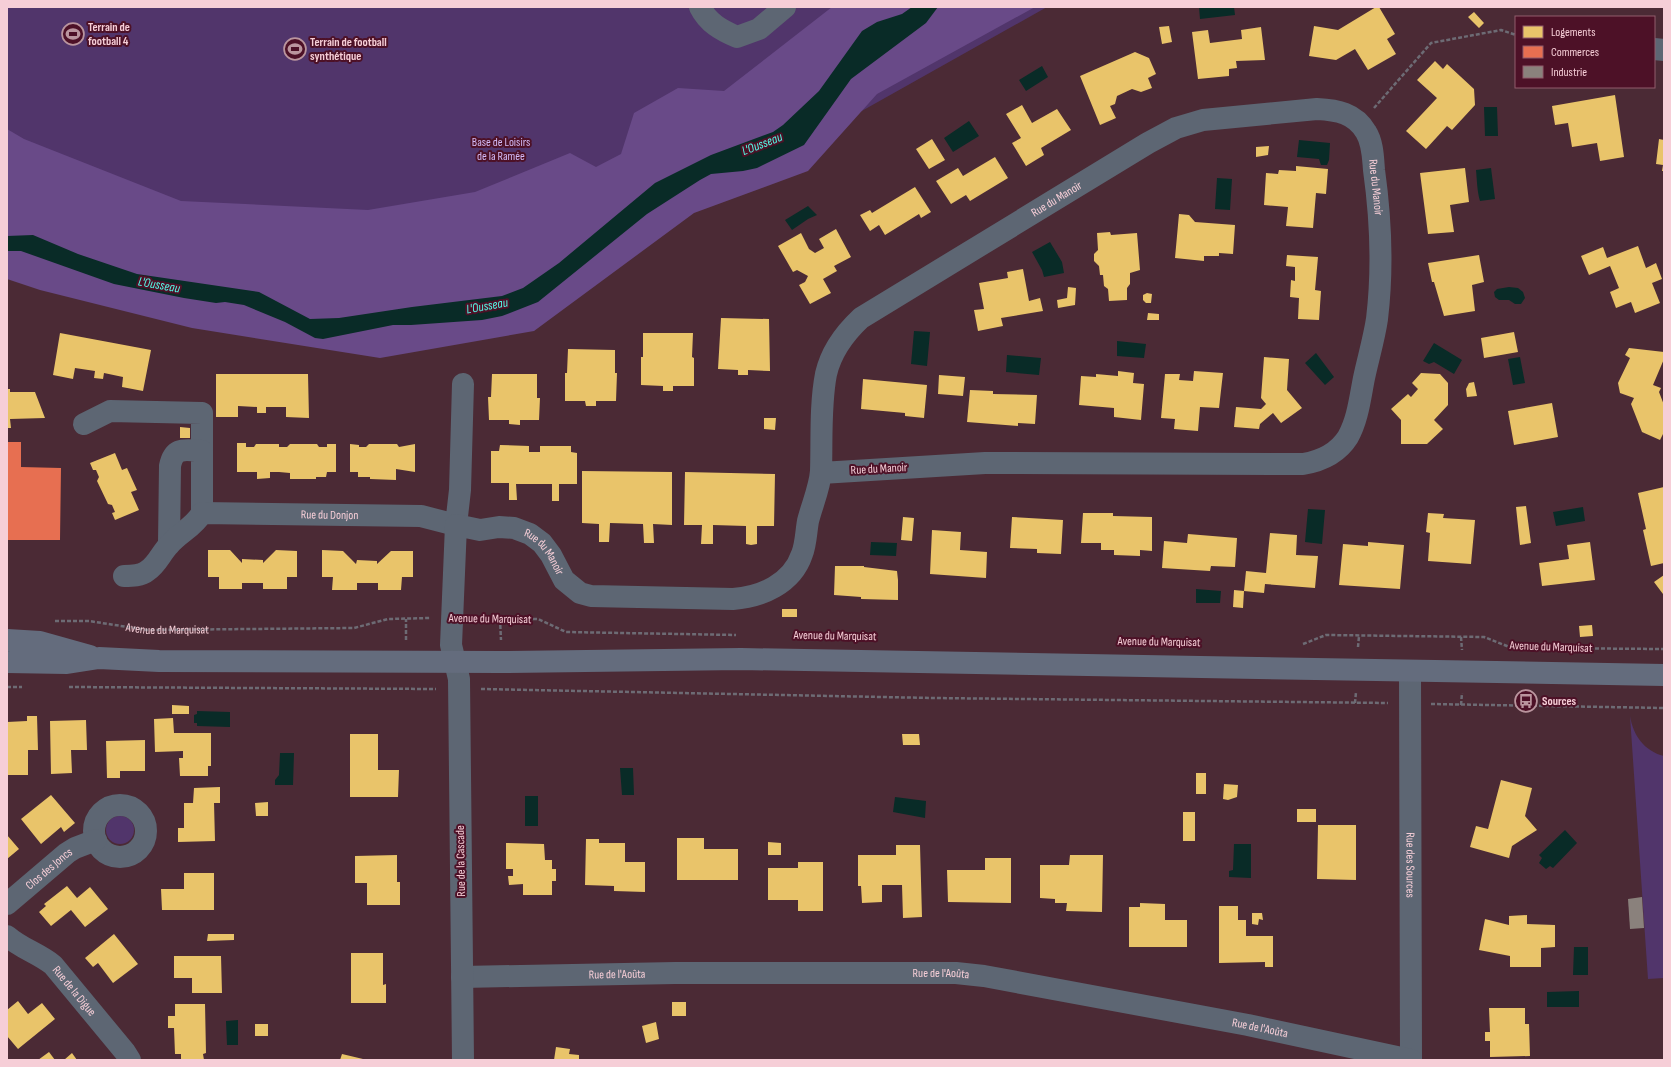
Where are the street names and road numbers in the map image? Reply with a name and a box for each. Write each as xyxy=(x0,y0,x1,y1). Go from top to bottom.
street label: Rue du Manoir xyxy=(1366,159,1386,217)
street label: Rue du Manoir xyxy=(1028,177,1085,220)
street label: Rue du Manoir xyxy=(850,460,908,478)
street label: Rue du Donjon xyxy=(301,507,359,523)
street label: Rue du Manoir xyxy=(522,525,568,578)
street label: Avenue du Marquisat xyxy=(447,611,532,627)
street label: Avenue du Marquisat xyxy=(124,619,209,638)
street label: Avenue du Marquisat xyxy=(792,628,877,644)
street label: Avenue du Marquisat xyxy=(1116,634,1201,650)
street label: Avenue du Marquisat xyxy=(1508,638,1593,656)
street label: Rue de la Cascade xyxy=(453,825,469,897)
street label: Rue des Sources xyxy=(1403,832,1418,898)
street label: Clos des Joncs xyxy=(22,844,75,893)
street label: Rue de la Digue xyxy=(49,963,100,1019)
street label: Rue de l'Aoûta xyxy=(588,966,646,982)
street label: Rue de l'Aoûta xyxy=(913,966,970,982)
street label: Rue de l'Aoûta xyxy=(1231,1015,1290,1041)

